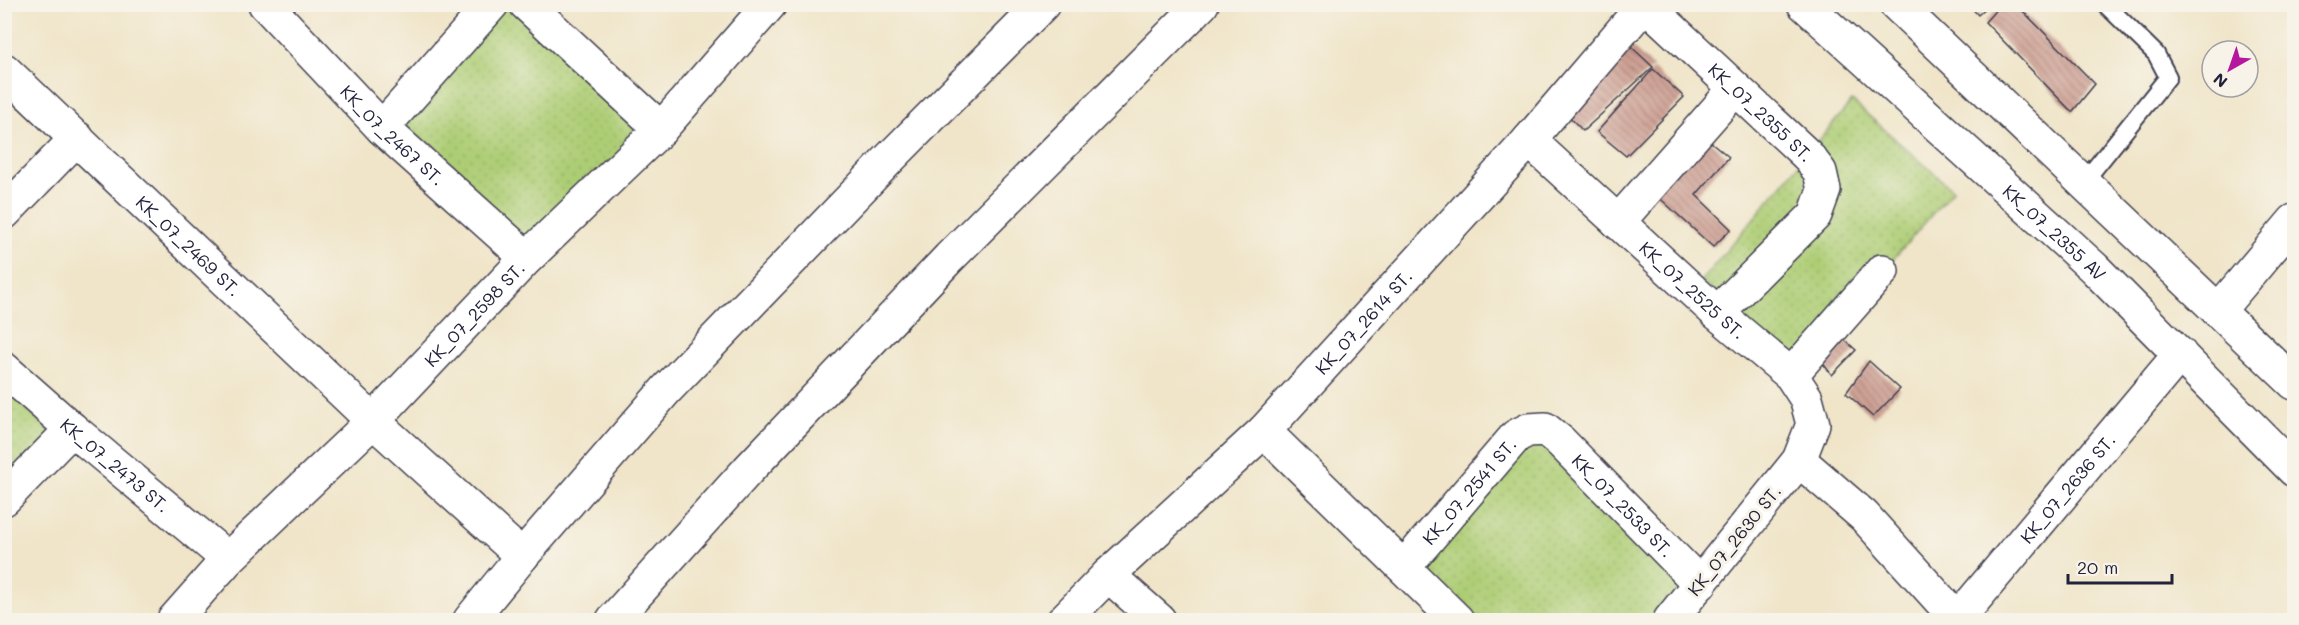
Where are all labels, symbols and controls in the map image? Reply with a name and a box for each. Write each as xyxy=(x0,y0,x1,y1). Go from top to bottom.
north arrow xyxy=(2200,39,2260,99)
street label: KK_07_2355 ST. xyxy=(1703,57,1820,167)
text: N xyxy=(2209,69,2231,93)
street label: KK_07_2467 ST. xyxy=(335,80,450,191)
street label: KK_07_2355 AV xyxy=(1998,179,2111,285)
street label: KK_07_2469 ST. xyxy=(131,190,246,301)
street label: KK_07_2525 ST. xyxy=(1634,236,1751,344)
street label: KK_07_2598 ST. xyxy=(419,256,530,372)
street label: KK_07_2614 ST. xyxy=(1310,264,1417,379)
street label: KK_07_2473 ST. xyxy=(56,412,175,518)
street label: KK_07_2636 ST. xyxy=(2014,428,2121,548)
street label: KK_07_2541 ST. xyxy=(1417,433,1521,549)
street label: KK_07_2533 ST. xyxy=(1567,448,1679,562)
street label: KK_07_2630 ST. xyxy=(1682,479,1786,601)
scale bar xyxy=(2068,547,2172,585)
text: 20 m xyxy=(2077,555,2118,579)

